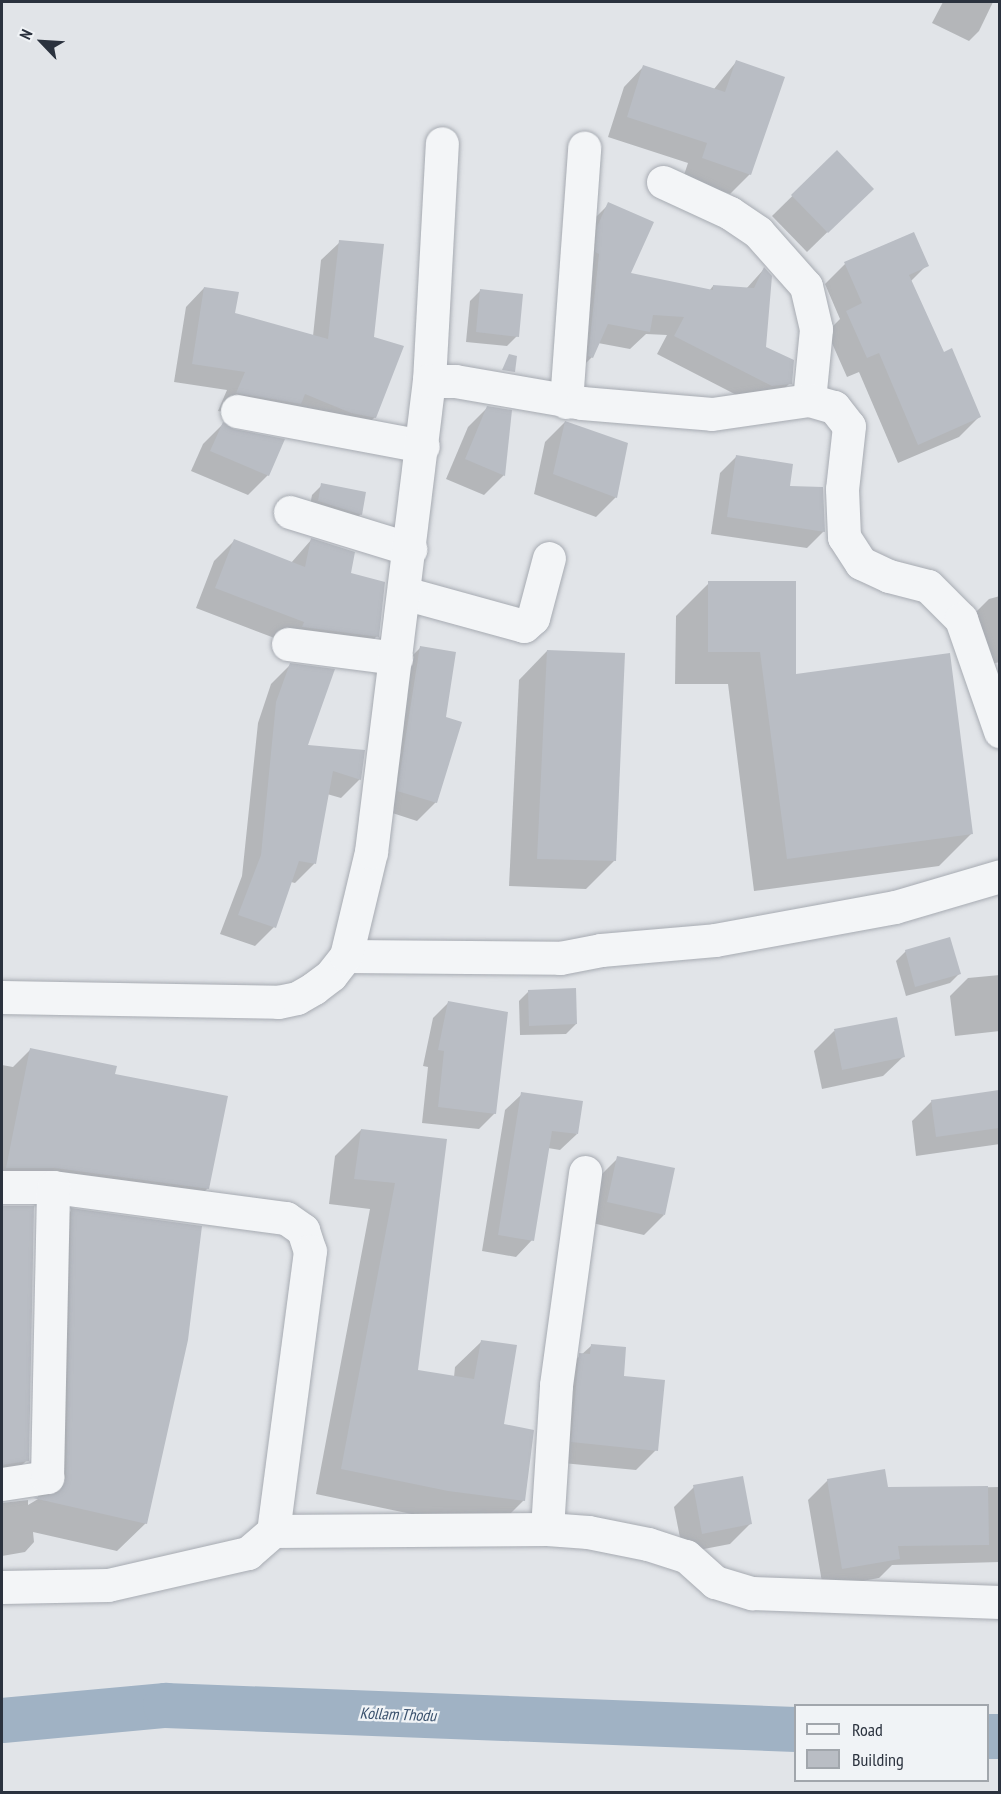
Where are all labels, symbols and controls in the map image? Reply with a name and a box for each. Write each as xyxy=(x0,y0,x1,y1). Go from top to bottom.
north arrow xyxy=(12,12,72,72)
text: N xyxy=(15,26,37,43)
water label: Kollam Thodu xyxy=(359,1703,437,1725)
legend xyxy=(794,1704,989,1782)
text: Road xyxy=(852,1718,883,1741)
text: Building xyxy=(852,1748,904,1771)

